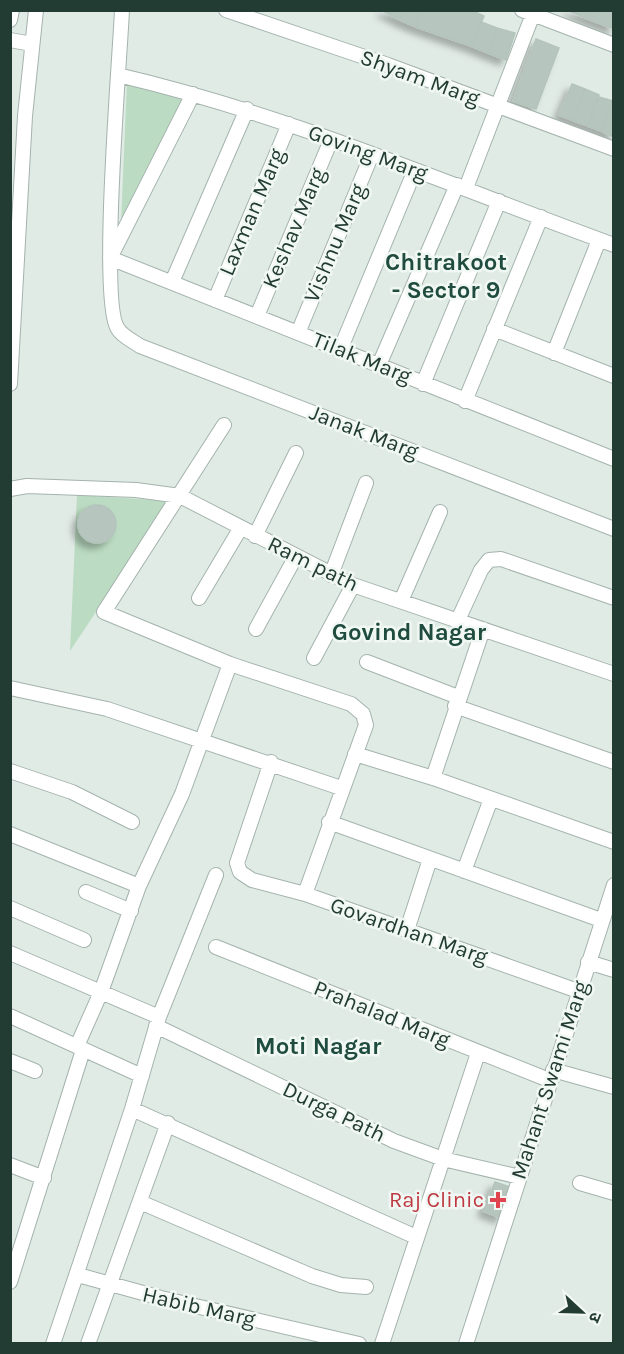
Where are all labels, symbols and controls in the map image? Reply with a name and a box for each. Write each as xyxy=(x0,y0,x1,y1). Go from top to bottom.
street label: Shyam Marg xyxy=(357,44,484,112)
street label: Goving Marg xyxy=(305,119,432,187)
street label: Laxman Marg xyxy=(214,144,291,279)
street label: Keshav Marg xyxy=(257,163,331,292)
street label: Vishnu Marg xyxy=(298,179,372,306)
district label: Chitrakoot - Sector 9 xyxy=(385,248,507,304)
street label: Tilak Marg xyxy=(309,326,416,390)
street label: Janak Marg xyxy=(306,399,423,465)
street label: Ram path xyxy=(263,531,363,597)
district label: Govind Nagar xyxy=(332,618,487,646)
street label: Govardhan Marg xyxy=(327,892,492,970)
street label: Prahalad Marg xyxy=(310,975,455,1053)
street label: Mahant Swami Marg xyxy=(506,977,595,1183)
district label: Moti Nagar xyxy=(255,1032,382,1060)
street label: Durga Path xyxy=(278,1076,390,1148)
place label: Raj Clinic xyxy=(389,1187,484,1213)
marker: Raj Clinic xyxy=(489,1191,507,1209)
street label: Habib Marg xyxy=(140,1281,259,1333)
north arrow xyxy=(552,1282,612,1342)
text: उ xyxy=(585,1310,606,1326)

